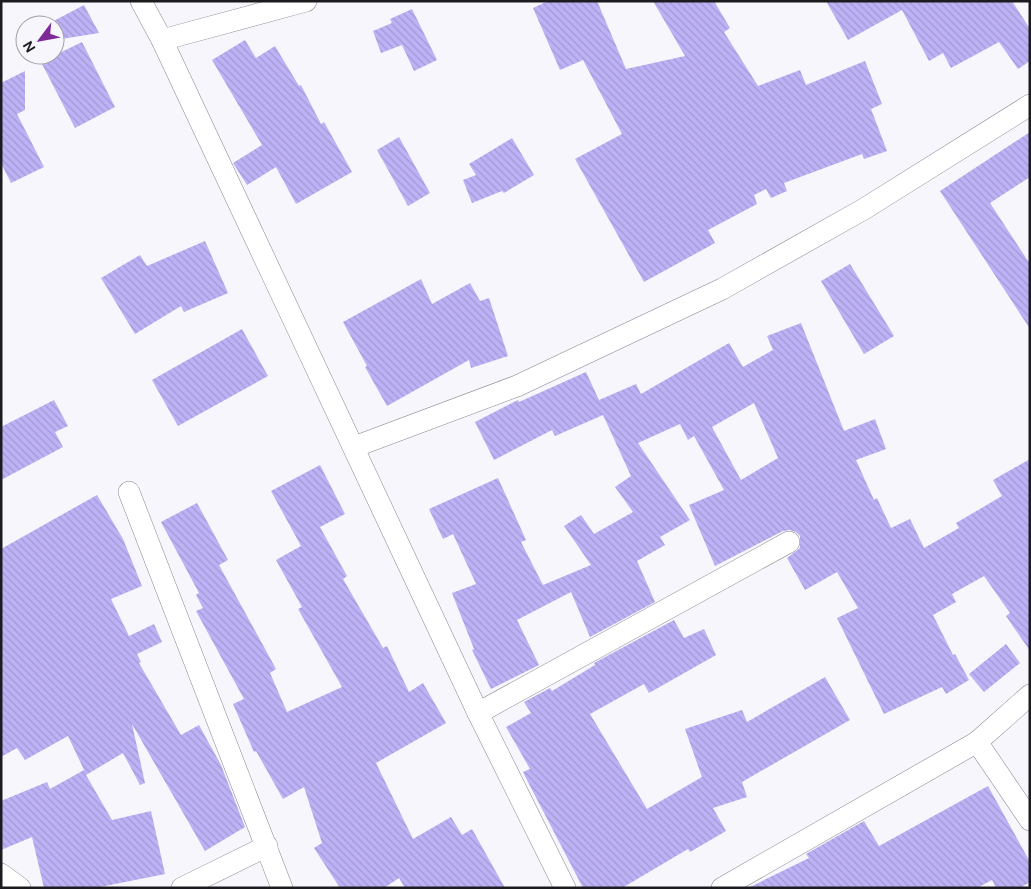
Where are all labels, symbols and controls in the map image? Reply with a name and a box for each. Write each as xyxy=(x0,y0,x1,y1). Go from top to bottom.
north arrow xyxy=(15,15,65,65)
text: N xyxy=(19,38,39,56)

